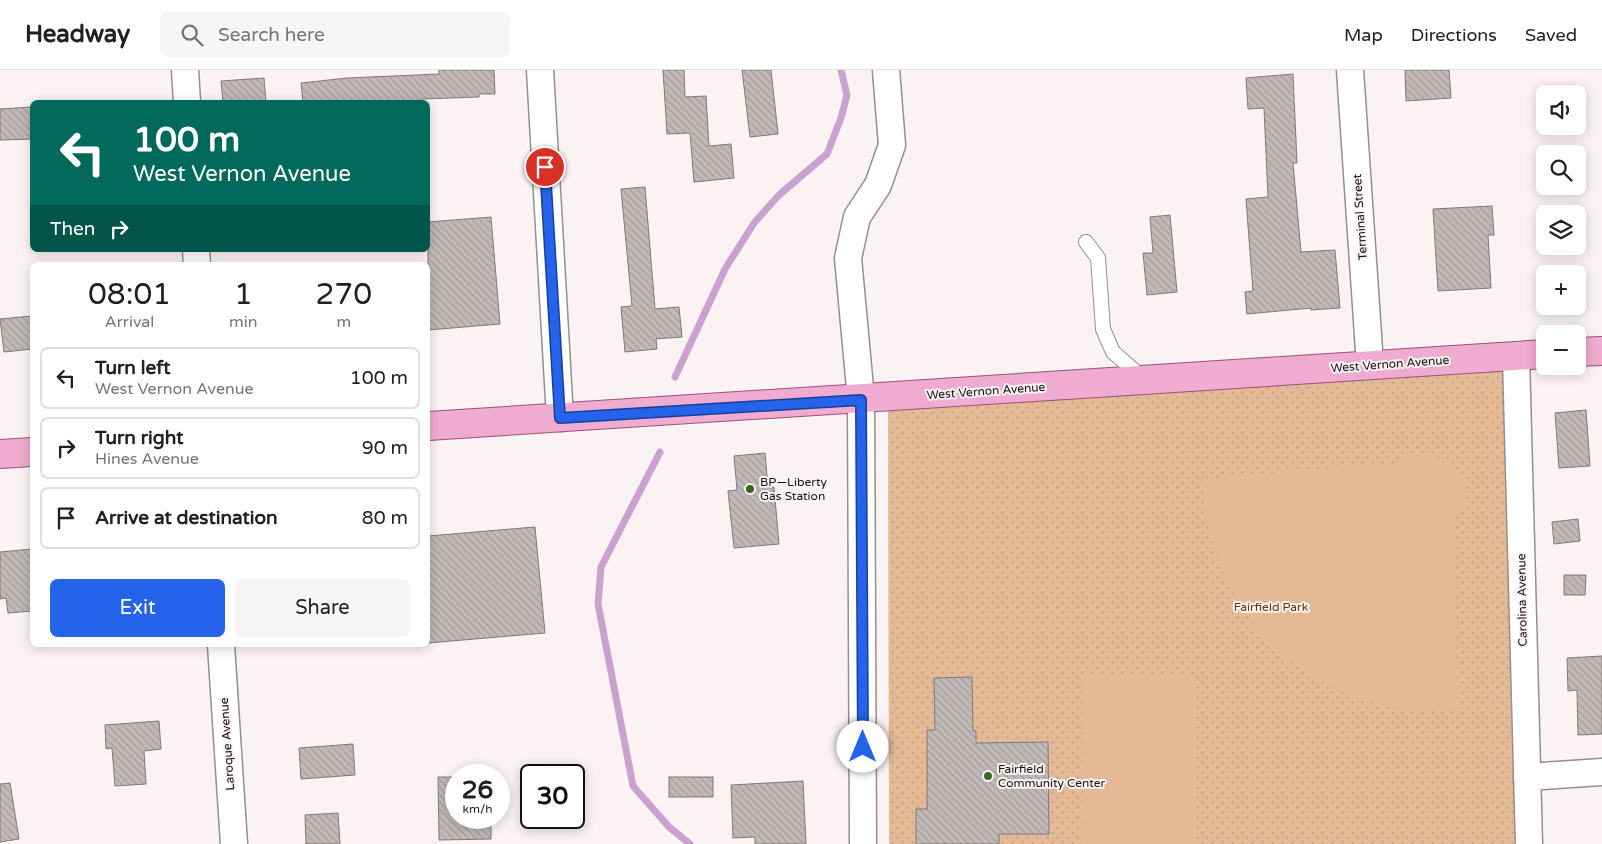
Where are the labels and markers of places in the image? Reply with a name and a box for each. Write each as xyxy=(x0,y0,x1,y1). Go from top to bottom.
pin xyxy=(524,146,566,188)
place label: BP—Liberty Gas Station xyxy=(760,475,827,503)
marker: BP—Liberty Gas Station xyxy=(744,483,756,495)
place label: Fairfield Community Center xyxy=(998,762,1106,790)
marker: Fairfield Community Center xyxy=(982,770,994,782)

